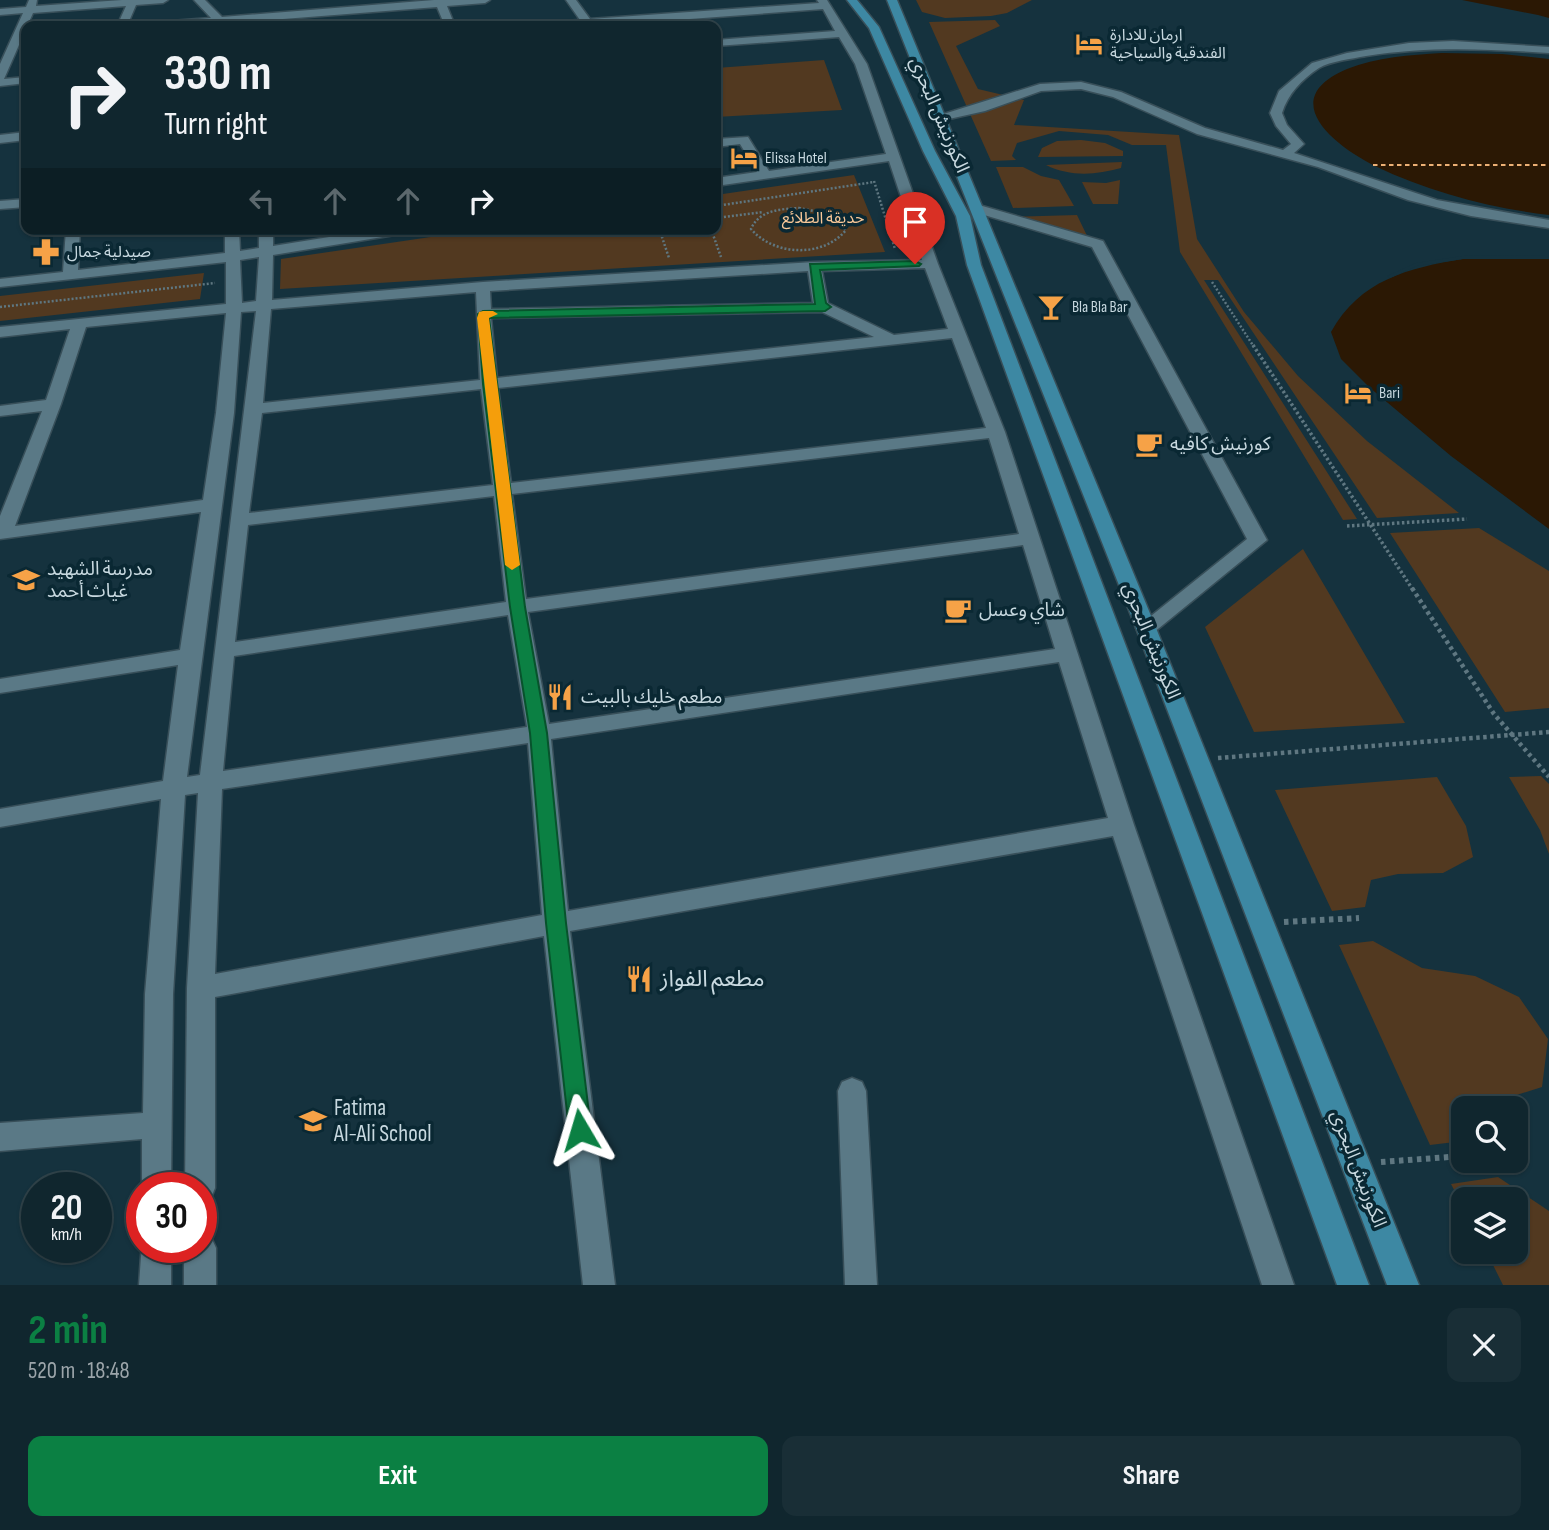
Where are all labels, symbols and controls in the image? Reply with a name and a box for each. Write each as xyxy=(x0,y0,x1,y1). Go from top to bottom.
place label: ارمان للادارة الفندقية والسياحية xyxy=(1110,26,1226,63)
hotel icon: ارمان للادارة الفندقية والسياحية xyxy=(1074,29,1104,59)
text: 330 m xyxy=(164,45,271,104)
icon: right xyxy=(49,49,140,140)
street label: الكورنيش البحري xyxy=(902,53,974,177)
text: Turn right xyxy=(164,105,268,144)
hotel icon: Elissa Hotel xyxy=(729,143,759,173)
place label: Elissa Hotel xyxy=(765,149,827,168)
icon: left xyxy=(243,182,281,220)
icon: ahead xyxy=(316,182,354,220)
icon: ahead xyxy=(389,182,427,220)
icon: right xyxy=(462,182,500,220)
pin xyxy=(885,192,945,264)
icon: arrive xyxy=(896,203,934,241)
park label: حديقة الطلائع xyxy=(782,209,864,230)
pharmacy icon: صيدلية جمال xyxy=(31,237,61,267)
place label: صيدلية جمال xyxy=(67,243,151,262)
bar icon: Bla Bla Bar xyxy=(1036,292,1066,322)
place label: Bla Bla Bar xyxy=(1072,298,1128,317)
hotel icon: Bari xyxy=(1343,378,1373,408)
place label: Bari xyxy=(1379,384,1400,403)
cafe icon: كورنيش كافيه xyxy=(1134,429,1164,459)
place label: كورنيش كافيه xyxy=(1170,433,1272,456)
place label: مدرسة الشهيد غياث أحمد xyxy=(47,558,153,603)
school or university icon: مدرسة الشهيد غياث أحمد xyxy=(11,565,41,595)
street label: الكورنيش البحري xyxy=(1115,579,1185,704)
cafe icon: شاي وعسل xyxy=(943,595,973,625)
place label: شاي وعسل xyxy=(979,599,1065,624)
restaurant icon: مطعم خليك بالبيت xyxy=(545,682,575,712)
place label: مطعم خليك بالبيت xyxy=(581,686,723,711)
restaurant icon: مطعم الفواز xyxy=(624,964,654,994)
place label: مطعم الفواز xyxy=(659,965,765,995)
position arrow xyxy=(543,1093,617,1167)
place label: Fatima Al-Ali School xyxy=(333,1094,432,1148)
map controls xyxy=(1451,1096,1528,1264)
button: search xyxy=(1451,1096,1528,1173)
school or university icon: Fatima Al-Ali School xyxy=(298,1106,328,1136)
street label: الكورنيش البحري xyxy=(1323,1107,1391,1232)
speed limit sign: 30 xyxy=(126,1172,217,1263)
text: 20 xyxy=(51,1187,83,1230)
button: layers xyxy=(1451,1187,1528,1264)
text: km/h xyxy=(51,1224,82,1245)
text: 2 min xyxy=(28,1305,108,1356)
button: close xyxy=(1447,1308,1521,1382)
text: 520 m · 18:48 xyxy=(28,1357,130,1385)
button: Exit xyxy=(28,1436,768,1516)
button: Share xyxy=(782,1436,1521,1516)

